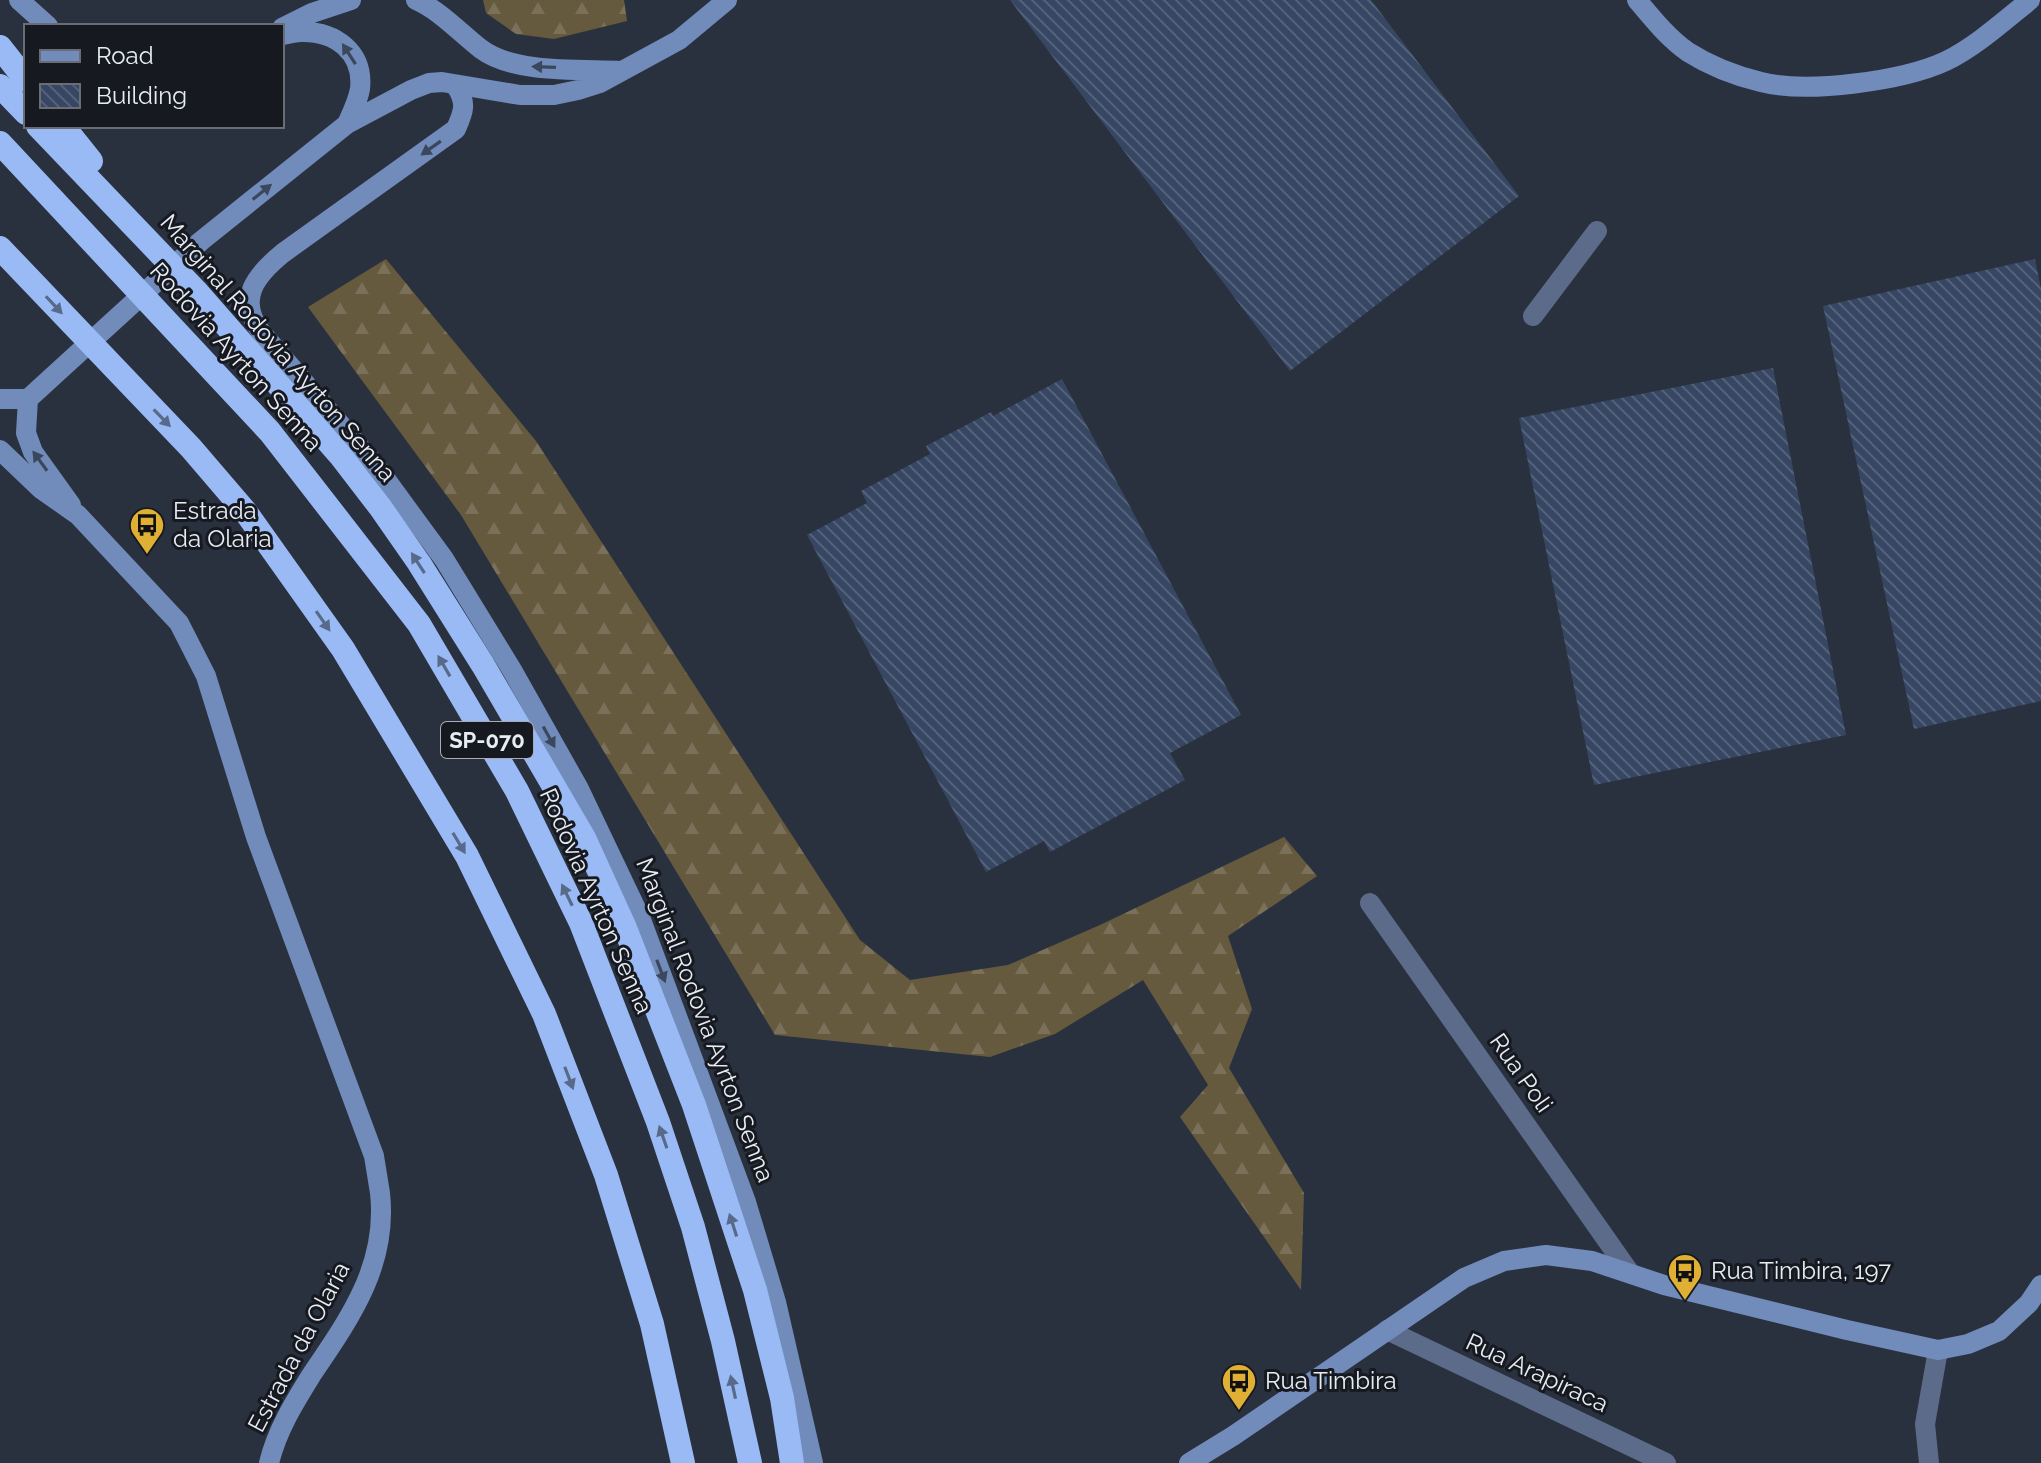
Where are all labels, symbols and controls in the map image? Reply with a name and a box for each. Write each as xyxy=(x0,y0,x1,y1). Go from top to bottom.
legend xyxy=(24,24,284,128)
text: Road xyxy=(96,41,154,70)
one-way arrow xyxy=(342,42,357,65)
one-way arrow xyxy=(531,61,556,74)
text: Building xyxy=(96,81,187,110)
one-way arrow xyxy=(421,140,442,155)
one-way arrow xyxy=(252,184,272,201)
street label: Marginal Rodovia Ayrton Senna xyxy=(154,208,402,488)
street label: Rodovia Ayrton Senna xyxy=(144,257,328,457)
one-way arrow xyxy=(44,295,62,314)
one-way arrow xyxy=(152,408,171,427)
one-way arrow xyxy=(33,451,48,472)
place label: Estrada da Olaria xyxy=(173,496,272,553)
bus stop icon: Estrada da Olaria xyxy=(128,506,166,556)
one-way arrow xyxy=(411,552,426,573)
one-way arrow xyxy=(315,610,331,632)
one-way arrow xyxy=(437,655,451,677)
road number: SP-070 xyxy=(441,722,533,758)
one-way arrow xyxy=(543,725,556,748)
street label: Rodovia Ayrton Senna xyxy=(534,784,659,1018)
one-way arrow xyxy=(452,832,466,854)
street label: Marginal Rodovia Ayrton Senna xyxy=(630,854,781,1186)
one-way arrow xyxy=(560,883,574,907)
one-way arrow xyxy=(655,959,668,983)
street label: Rua Poli xyxy=(1484,1028,1559,1118)
one-way arrow xyxy=(563,1066,576,1090)
one-way arrow xyxy=(656,1124,668,1148)
one-way arrow xyxy=(727,1212,739,1236)
bus stop icon: Rua Timbira, 197 xyxy=(1666,1252,1704,1302)
place label: Rua Timbira, 197 xyxy=(1711,1256,1891,1285)
street label: Estrada da Olaria xyxy=(242,1257,356,1437)
street label: Rua Arapiraca xyxy=(1461,1327,1613,1418)
bus stop icon: Rua Timbira xyxy=(1220,1362,1258,1412)
place label: Rua Timbira xyxy=(1265,1366,1397,1395)
one-way arrow xyxy=(726,1374,739,1399)

